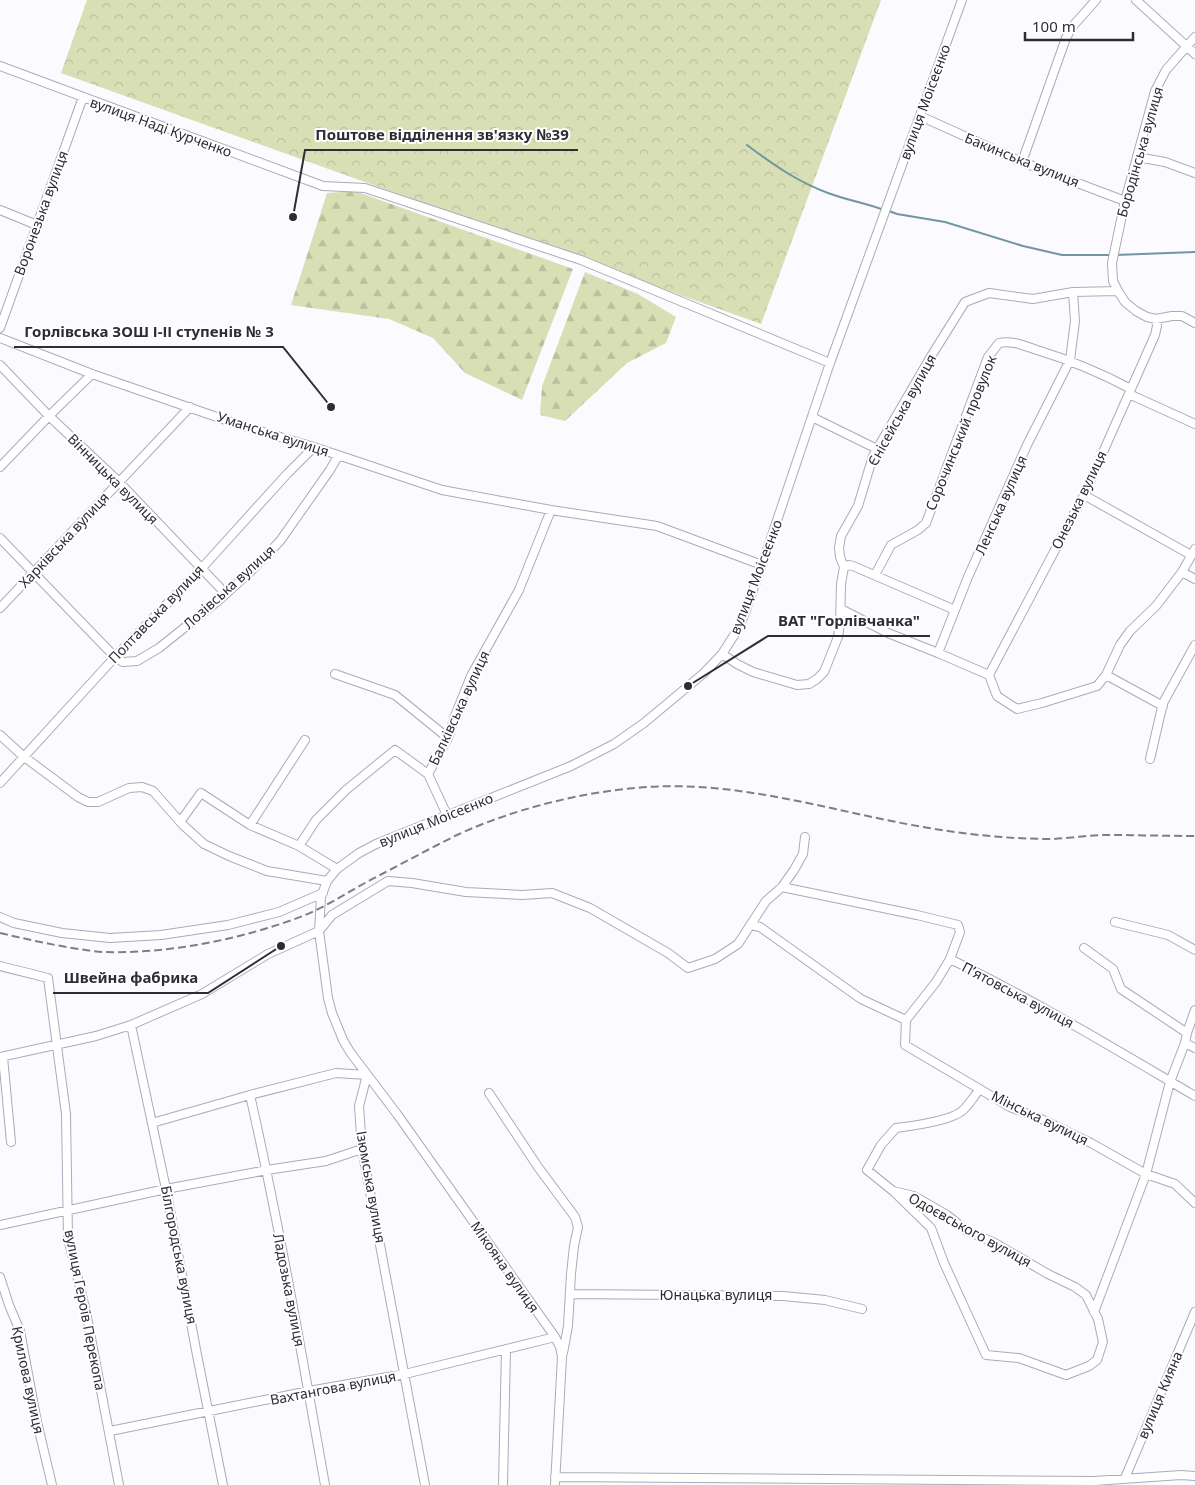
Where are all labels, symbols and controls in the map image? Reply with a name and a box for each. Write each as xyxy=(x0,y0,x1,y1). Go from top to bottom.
scale bar xyxy=(1025,10,1132,42)
text: 100 m xyxy=(1032,16,1076,36)
street label: вулиця Моісеєнко xyxy=(895,42,954,162)
street label: Бородінська вулиця xyxy=(1112,84,1167,219)
street label: вулиця Наді Курченко xyxy=(88,92,235,161)
callout: Поштове відділення зв'язку №39 xyxy=(305,120,578,150)
text: Поштове відділення зв'язку №39 xyxy=(315,124,569,144)
street label: Бакинська вулиця xyxy=(962,128,1082,191)
street label: Воронезька вулиця xyxy=(9,148,72,278)
callout: Горлівська ЗОШ І-ІІ ступенів № 3 xyxy=(14,317,283,347)
text: Горлівська ЗОШ І-ІІ ступенів № 3 xyxy=(24,321,274,341)
street label: Єнісейська вулиця xyxy=(863,350,940,469)
street label: Сорочинський провулок xyxy=(921,352,1001,513)
street label: Уманська вулиця xyxy=(215,406,331,461)
street label: Вінницька вулиця xyxy=(64,429,163,528)
street label: Онезька вулиця xyxy=(1046,447,1111,552)
street label: Ленська вулиця xyxy=(970,452,1031,558)
street label: Харківська вулиця xyxy=(14,488,113,592)
street label: вулиця Моісеєнко xyxy=(725,517,786,637)
street label: Лозівська вулиця xyxy=(179,540,279,633)
street label: Полтавська вулиця xyxy=(104,560,208,667)
callout: ВАТ "Горлівчанка" xyxy=(768,606,930,636)
text: ВАТ "Горлівчанка" xyxy=(778,610,920,630)
street label: Балківська вулиця xyxy=(424,647,493,768)
street label: вулиця Моісеєнко xyxy=(376,788,496,851)
street label: П’ятовська вулиця xyxy=(959,957,1078,1032)
callout: Швейна фабрика xyxy=(53,963,208,993)
text: Швейна фабрика xyxy=(64,967,198,987)
street label: Мінська вулиця xyxy=(989,1086,1092,1149)
street label: Ізюмська вулиця xyxy=(352,1129,391,1245)
street label: Білгородська вулиця xyxy=(157,1184,202,1326)
street label: Одоєвського вулиця xyxy=(905,1188,1035,1271)
street label: Мікояна вулиця xyxy=(467,1217,544,1316)
street label: вулиця Героїв Перекопа xyxy=(61,1228,110,1392)
street label: Ладозька вулиця xyxy=(269,1232,310,1348)
street label: Юнацька вулиця xyxy=(660,1285,772,1304)
street label: Крилова вулиця xyxy=(8,1324,49,1435)
street label: вулиця Кияна xyxy=(1133,1348,1187,1441)
street label: Вахтангова вулиця xyxy=(268,1366,398,1409)

